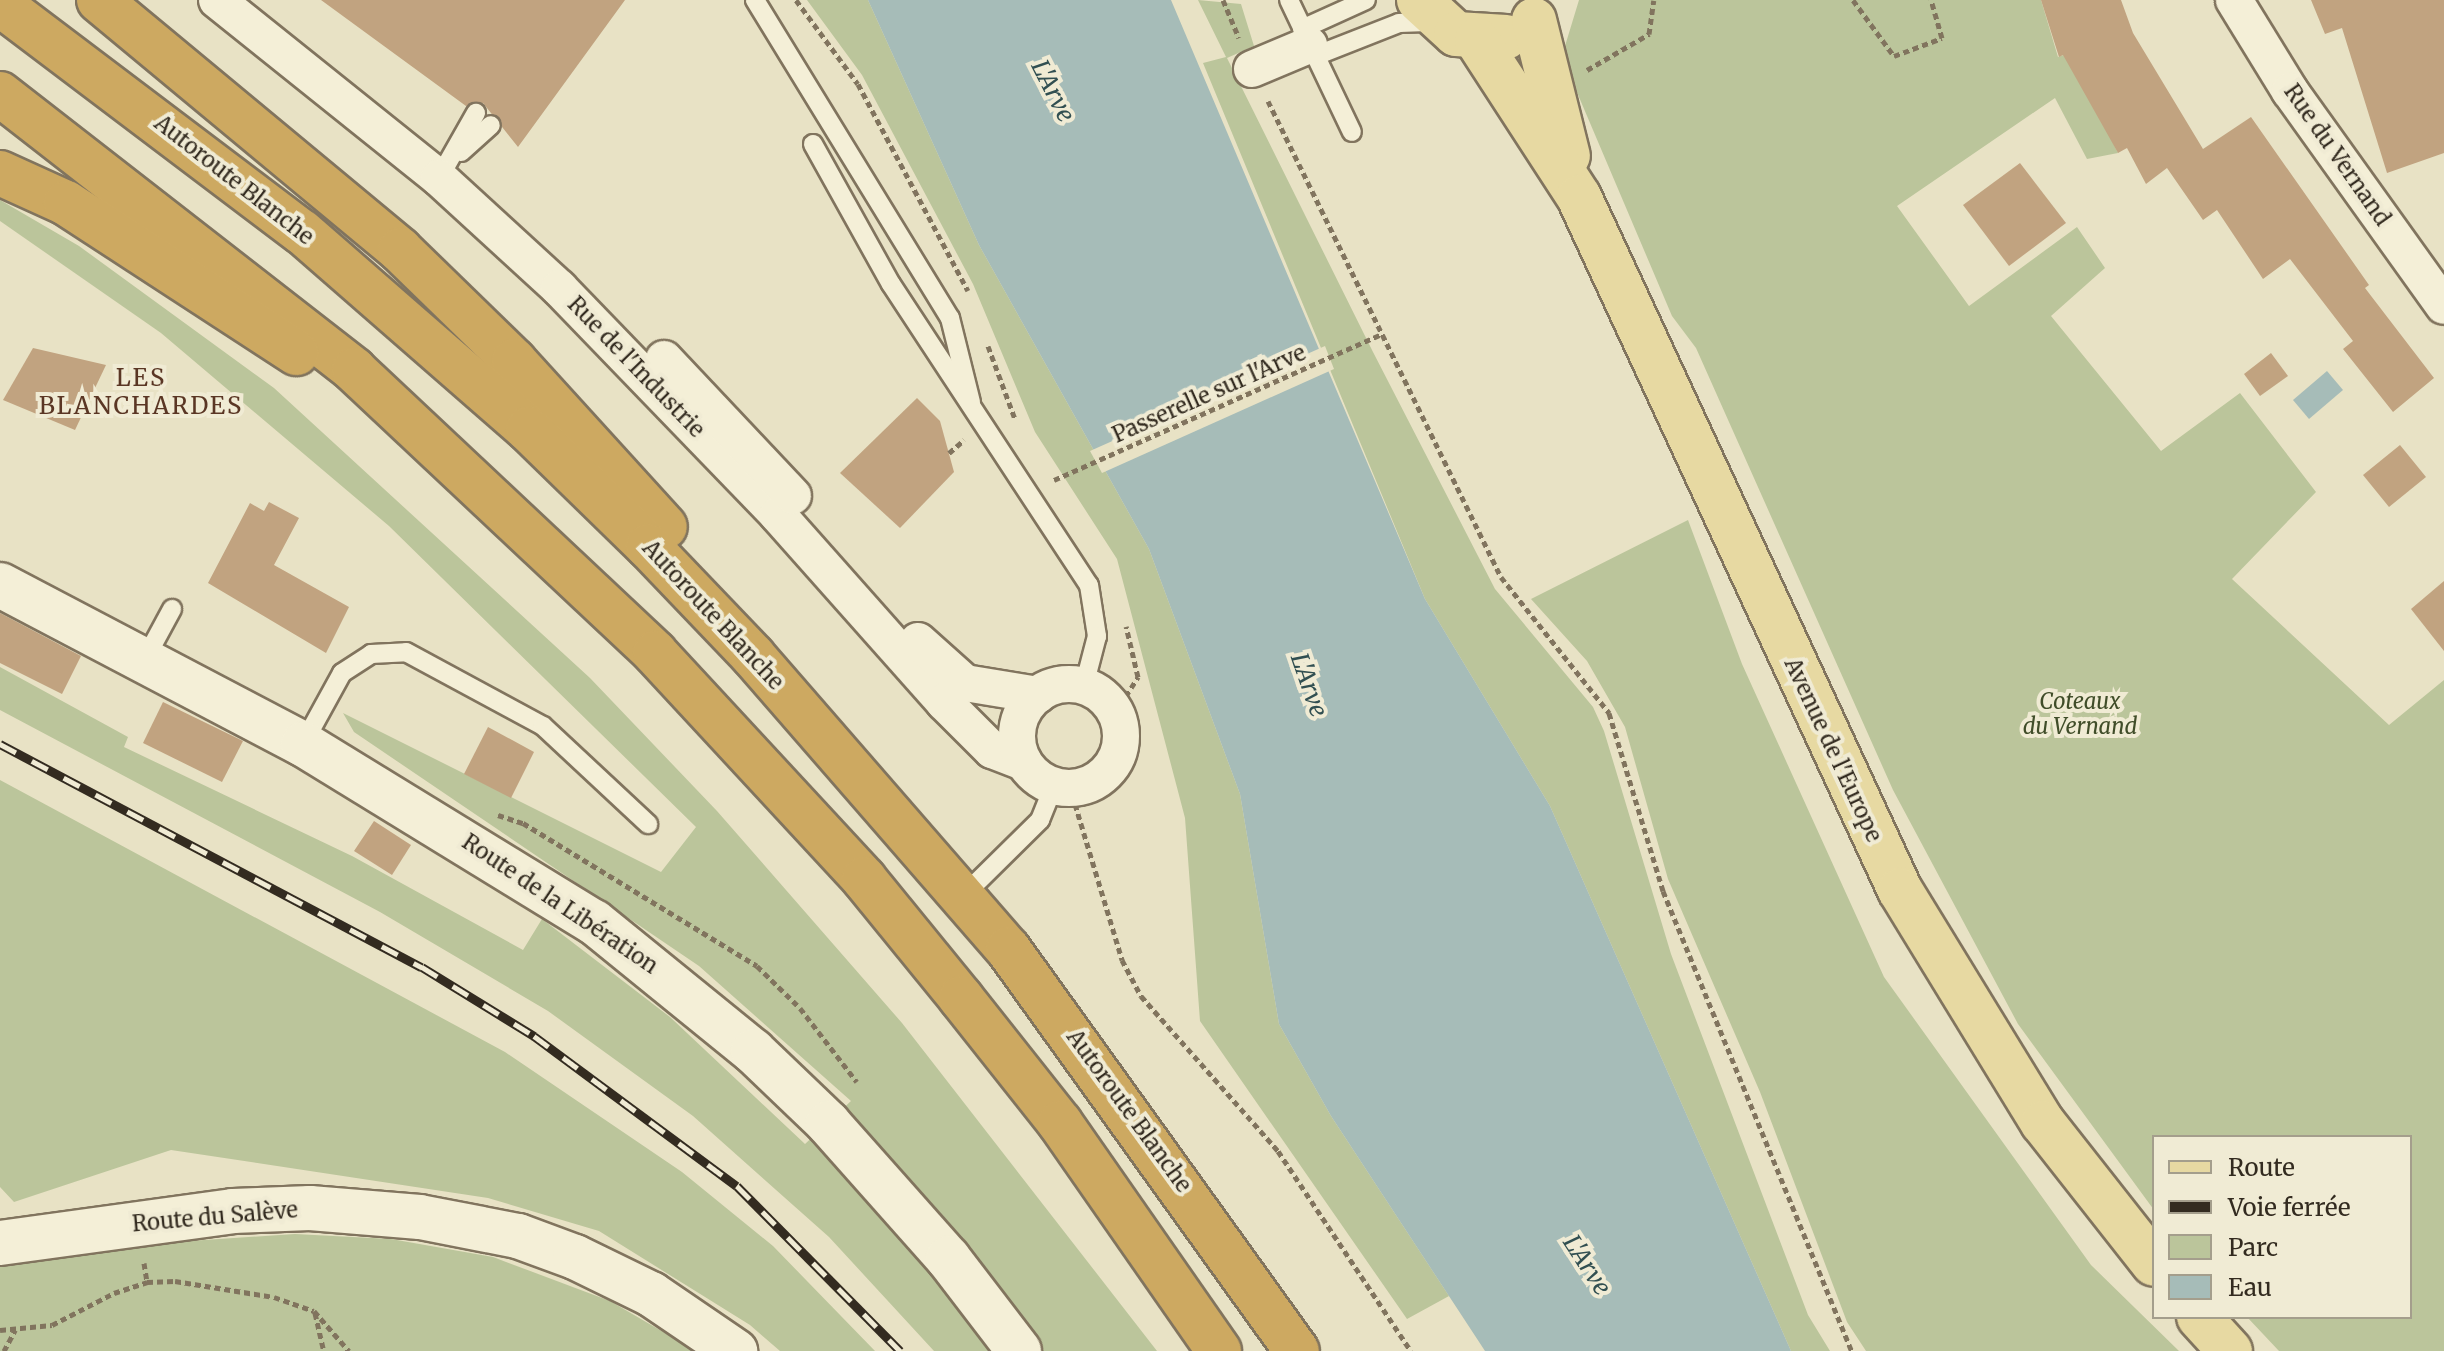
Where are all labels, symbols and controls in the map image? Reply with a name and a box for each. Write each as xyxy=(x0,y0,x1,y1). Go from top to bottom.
water label: L'Arve xyxy=(1025,55,1081,127)
street label: Rue du Vernand xyxy=(2278,79,2396,231)
street label: Autoroute Blanche xyxy=(149,110,319,250)
street label: Rue de l'Industrie xyxy=(562,291,710,443)
street label: Passerelle sur l'Arve xyxy=(1108,340,1310,448)
district label: LES BLANCHARDES xyxy=(39,364,243,420)
street label: Autoroute Blanche xyxy=(637,535,789,695)
water label: L'Arve xyxy=(1285,649,1333,721)
street label: Avenue de l'Europe xyxy=(1779,654,1887,846)
park label: Coteaux du Vernand xyxy=(2023,688,2137,740)
street label: Route de la Libération xyxy=(457,829,663,979)
street label: Autoroute Blanche xyxy=(1061,1025,1197,1197)
legend xyxy=(2152,1135,2412,1319)
text: Route xyxy=(2228,1152,2295,1183)
text: Voie ferrée xyxy=(2228,1192,2350,1223)
street label: Route du Salève xyxy=(131,1197,299,1237)
water label: L'Arve xyxy=(1557,1230,1617,1300)
text: Parc xyxy=(2228,1232,2278,1263)
text: Eau xyxy=(2228,1272,2272,1303)

